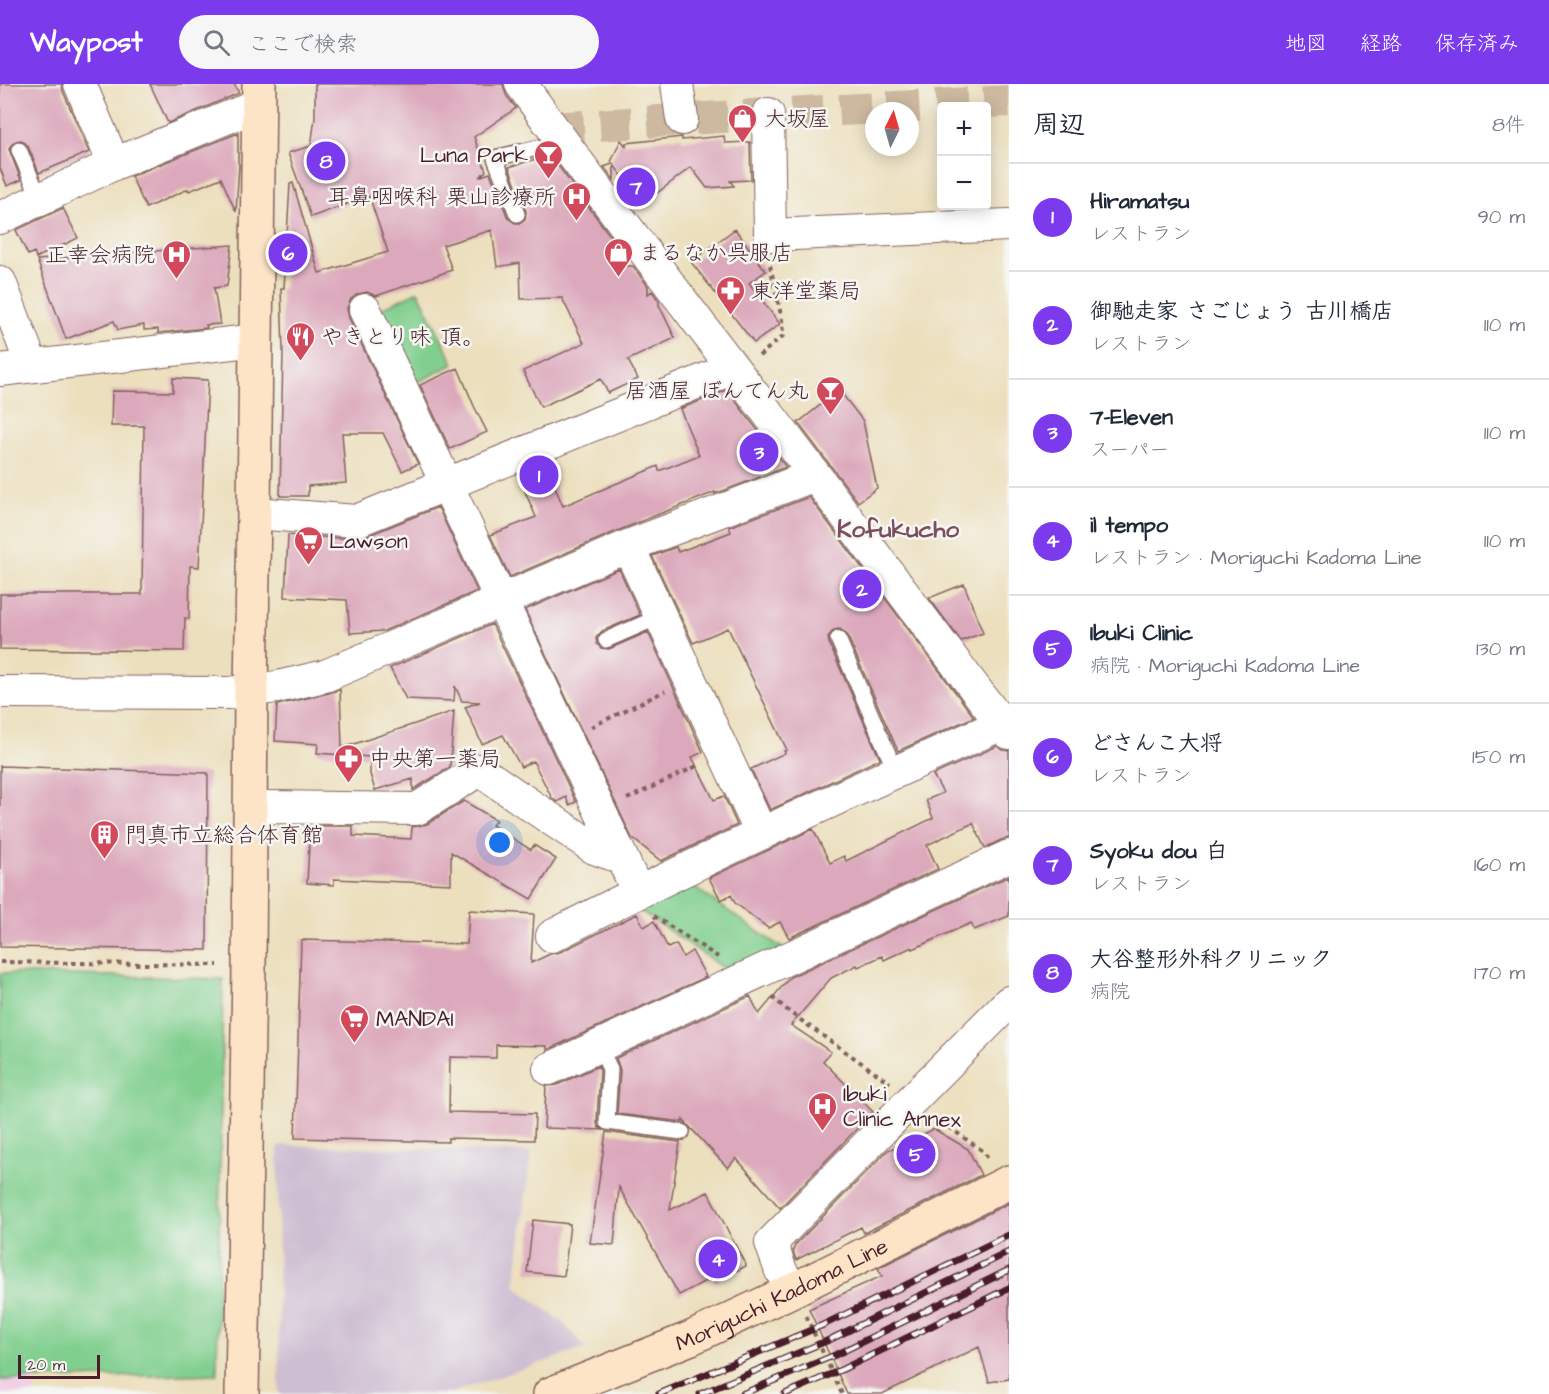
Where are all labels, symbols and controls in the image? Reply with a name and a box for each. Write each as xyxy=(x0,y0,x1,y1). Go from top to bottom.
search box xyxy=(179,15,599,69)
text: Waypost xyxy=(30,23,143,62)
icon: search xyxy=(200,26,233,59)
text: ここで検索 xyxy=(248,29,358,60)
text: 地図 xyxy=(1285,29,1327,58)
text: 経路 xyxy=(1360,29,1402,58)
text: 保存済み xyxy=(1435,29,1519,58)
shop icon: 大坂屋 xyxy=(727,102,759,144)
north arrow xyxy=(865,102,919,156)
map controls xyxy=(937,102,991,210)
button: + xyxy=(937,102,991,156)
place label: 大坂屋 xyxy=(764,104,830,135)
text: 周辺 xyxy=(1033,107,1085,143)
text: 8件 xyxy=(1492,111,1525,139)
pin: 8 xyxy=(306,138,346,184)
bar icon: Luna Park xyxy=(533,138,565,180)
place label: Luna Park xyxy=(420,140,528,171)
button: − xyxy=(937,156,991,210)
pin: 7 xyxy=(616,164,656,210)
hospital icon: 耳鼻咽喉科 栗山診療所 xyxy=(561,180,593,222)
place label: 耳鼻咽喉科 栗山診療所 xyxy=(327,182,556,213)
text: Hiramatsu xyxy=(1090,186,1189,217)
text: 1 xyxy=(1051,203,1054,231)
text: 90 m xyxy=(1477,203,1525,231)
text: レストラン xyxy=(1090,220,1192,248)
pin: 6 xyxy=(268,230,308,276)
shop icon: まるなか呉服店 xyxy=(602,236,634,278)
hospital icon: 正幸会病院 xyxy=(160,238,192,280)
place label: まるなか呉服店 xyxy=(639,238,793,269)
place label: 正幸会病院 xyxy=(45,240,155,271)
pharmacy icon: 東洋堂薬局 xyxy=(714,274,746,316)
place label: 東洋堂薬局 xyxy=(751,276,861,307)
text: 御馳走家 さごじょう 古川橋店 xyxy=(1090,296,1394,327)
text: 2 xyxy=(1047,311,1058,339)
text: 110 m xyxy=(1484,311,1525,339)
restaurant icon: やきとり味 頂。 xyxy=(284,320,316,362)
place label: やきとり味 頂。 xyxy=(321,322,484,353)
text: レストラン xyxy=(1090,330,1192,358)
bar icon: 居酒屋 ぼんてん丸 xyxy=(814,374,846,416)
place label: 居酒屋 ぼんてん丸 xyxy=(625,376,809,407)
text: 7-Eleven xyxy=(1090,402,1173,433)
text: 3 xyxy=(1047,419,1058,447)
text: 110 m xyxy=(1484,419,1525,447)
pin: 3 xyxy=(740,430,778,475)
text: スーパー xyxy=(1090,436,1169,464)
pin: 1 xyxy=(520,452,558,498)
text: il tempo xyxy=(1090,510,1168,541)
district label: Kofukucho xyxy=(837,513,959,547)
supermarket icon: Lawson xyxy=(292,524,324,566)
place label: Lawson xyxy=(329,526,408,557)
text: 4 xyxy=(1046,527,1059,555)
text: 110 m xyxy=(1484,527,1525,555)
text: レストラン · Moriguchi Kadoma Line xyxy=(1090,544,1422,572)
pin: 2 xyxy=(842,566,882,612)
text: Ibuki Clinic xyxy=(1090,618,1193,649)
text: 5 xyxy=(1045,635,1060,663)
text: 130 m xyxy=(1476,635,1525,663)
text: 病院 · Moriguchi Kadoma Line xyxy=(1090,652,1360,680)
text: どさんこ大将 xyxy=(1090,728,1222,759)
pharmacy icon: 中央第一薬局 xyxy=(332,742,364,784)
text: 6 xyxy=(1046,743,1059,771)
text: 150 m xyxy=(1472,743,1525,771)
place label: 中央第一薬局 xyxy=(369,744,501,775)
text: レストラン xyxy=(1090,762,1192,790)
building icon: 門真市立総合体育館 xyxy=(88,818,120,860)
place label: 門真市立総合体育館 xyxy=(125,820,323,851)
your location xyxy=(485,828,514,857)
text: Syoku dou 白 xyxy=(1090,836,1228,867)
text: 7 xyxy=(1046,851,1059,879)
text: 160 m xyxy=(1474,851,1525,879)
text: レストラン xyxy=(1090,870,1192,898)
text: 大谷整形外科クリニック xyxy=(1090,944,1332,975)
text: 8 xyxy=(1046,959,1059,987)
text: 170 m xyxy=(1474,959,1525,987)
text: 病院 xyxy=(1090,978,1130,1006)
supermarket icon: MANDAI xyxy=(339,1002,371,1044)
place label: MANDAI xyxy=(376,1004,454,1035)
place label: Ibuki Clinic Annex xyxy=(843,1079,961,1135)
hospital icon: Ibuki Clinic Annex xyxy=(806,1090,838,1132)
pin: 5 xyxy=(896,1132,936,1176)
street label: Moriguchi Kadoma Line xyxy=(671,1231,893,1360)
pin: 4 xyxy=(698,1236,738,1282)
scale bar xyxy=(18,1352,100,1380)
text: 20 m xyxy=(27,1354,65,1376)

